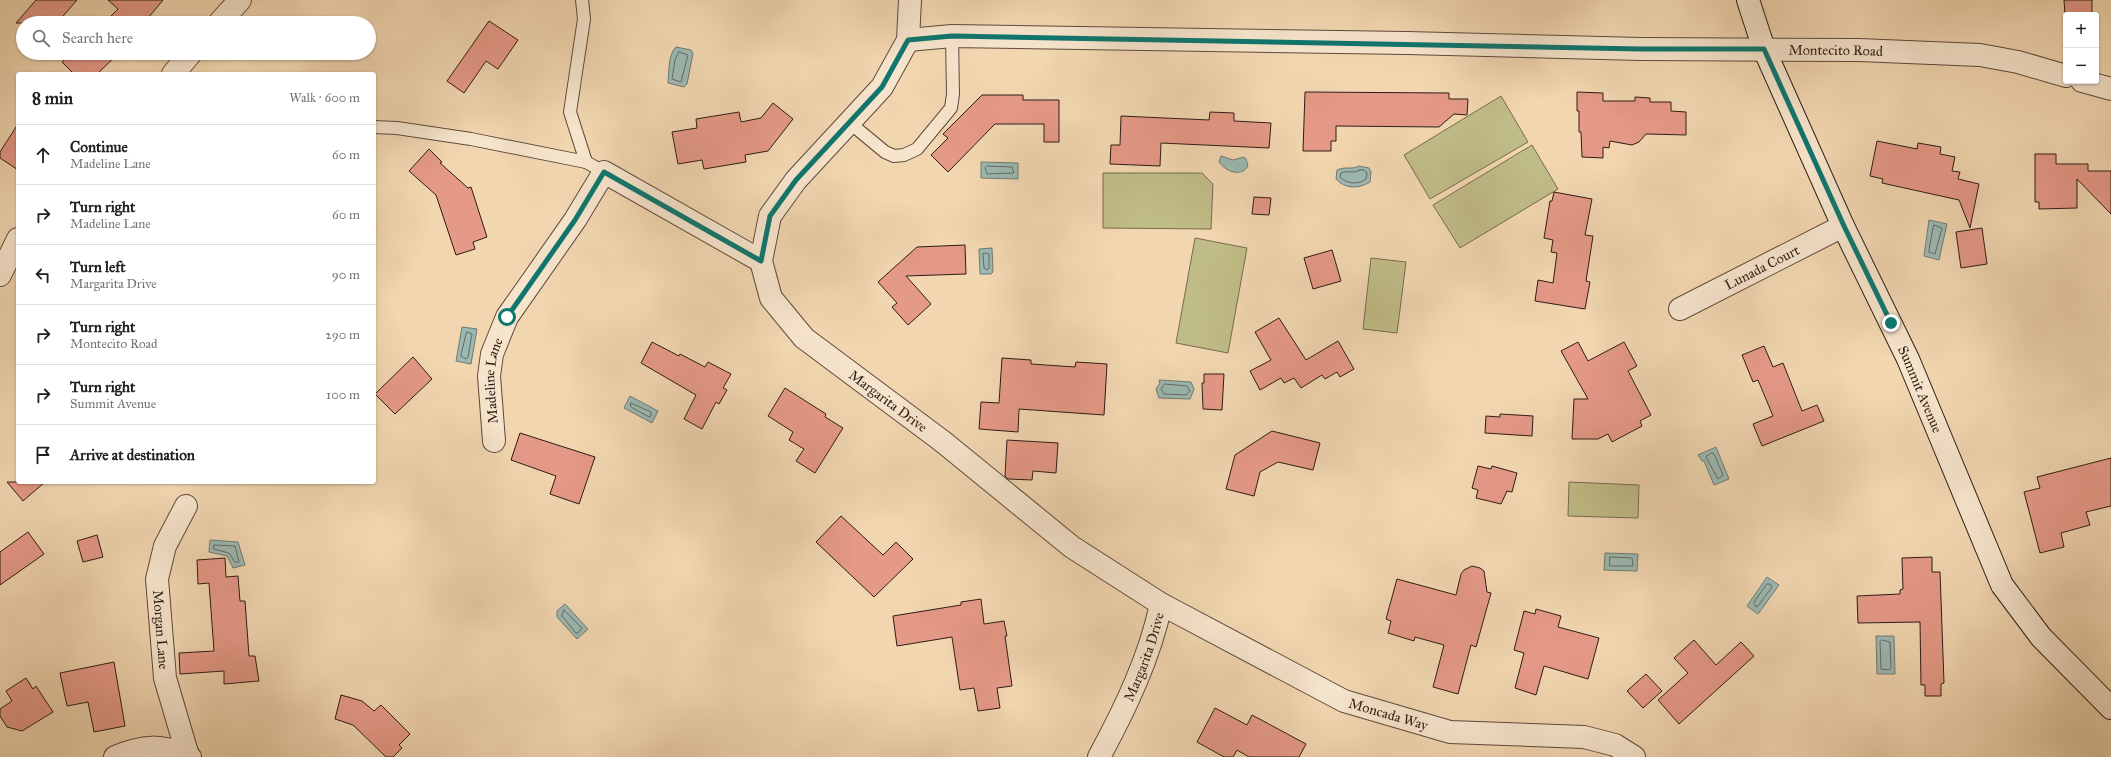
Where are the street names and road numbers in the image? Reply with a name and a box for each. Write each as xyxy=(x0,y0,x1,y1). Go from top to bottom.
street label: Montecito Road xyxy=(1788,42,1883,60)
street label: Lunada Court xyxy=(1722,242,1802,294)
street label: Madeline Lane xyxy=(481,335,507,424)
street label: Summit Avenue xyxy=(1894,343,1946,436)
street label: Margarita Drive xyxy=(845,367,931,436)
street label: Morgan Lane xyxy=(149,589,172,670)
street label: Margarita Drive xyxy=(1120,611,1168,704)
street label: Moncada Way xyxy=(1347,695,1430,734)

